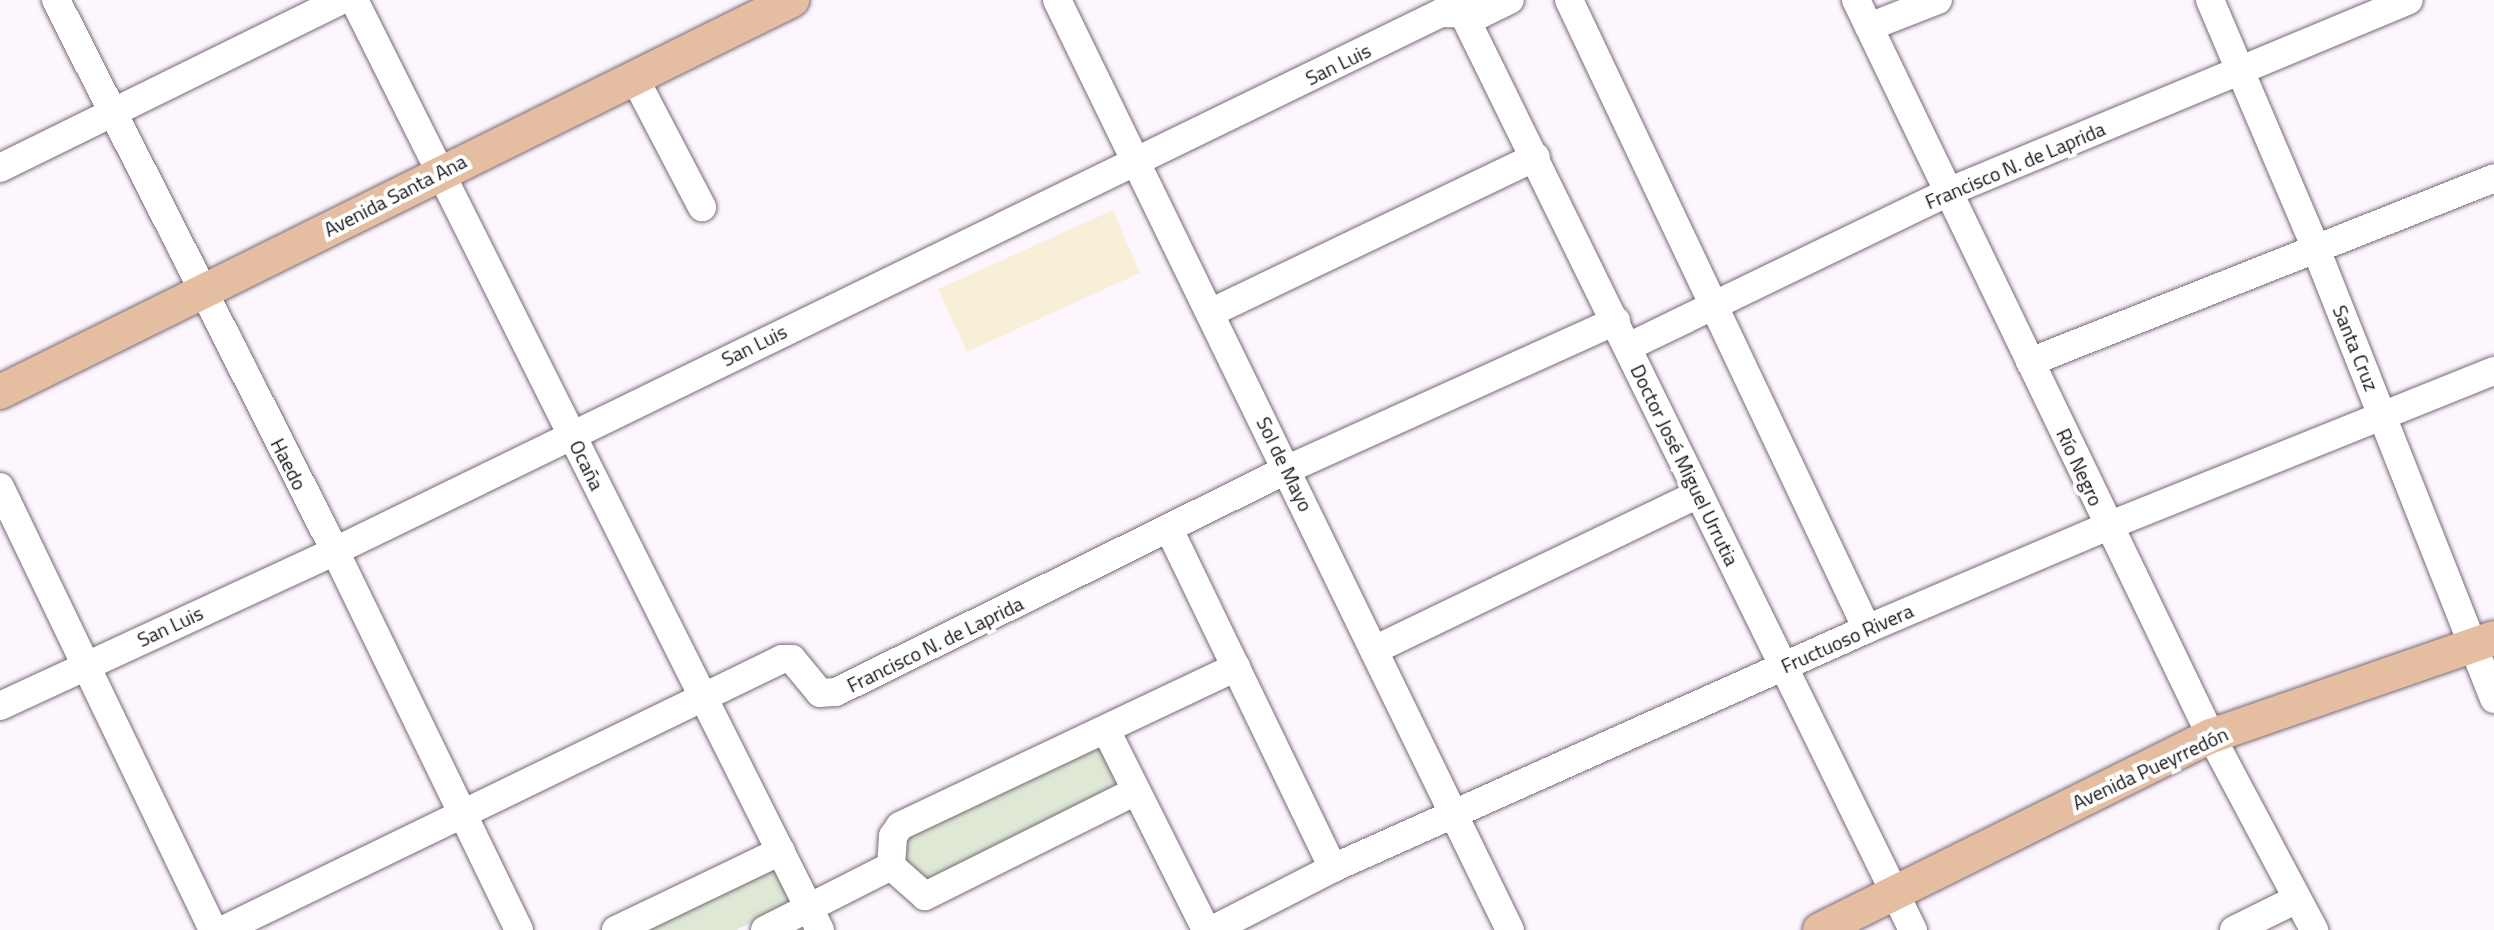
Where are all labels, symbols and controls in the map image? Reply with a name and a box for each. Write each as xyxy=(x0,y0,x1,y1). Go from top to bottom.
street label: San Luis xyxy=(1301,38,1375,90)
street label: Francisco N. de Laprida xyxy=(1921,116,2109,214)
street label: Avenida Santa Ana xyxy=(320,149,470,241)
street label: Santa Cruz xyxy=(2328,302,2384,394)
street label: San Luis xyxy=(717,319,791,371)
street label: Doctor José Miguel Urrutia xyxy=(1626,360,1744,570)
street label: Sol de Mayo xyxy=(1252,413,1318,515)
street label: Río Negro xyxy=(2052,424,2108,510)
street label: Haedo xyxy=(266,434,312,494)
street label: Ocaña xyxy=(565,436,609,494)
street label: Francisco N. de Laprida xyxy=(843,591,1027,697)
street label: Fructuoso Rivera xyxy=(1777,598,1917,678)
street label: San Luis xyxy=(133,600,207,652)
street label: Avenida Pueyrredón xyxy=(2068,721,2232,815)

